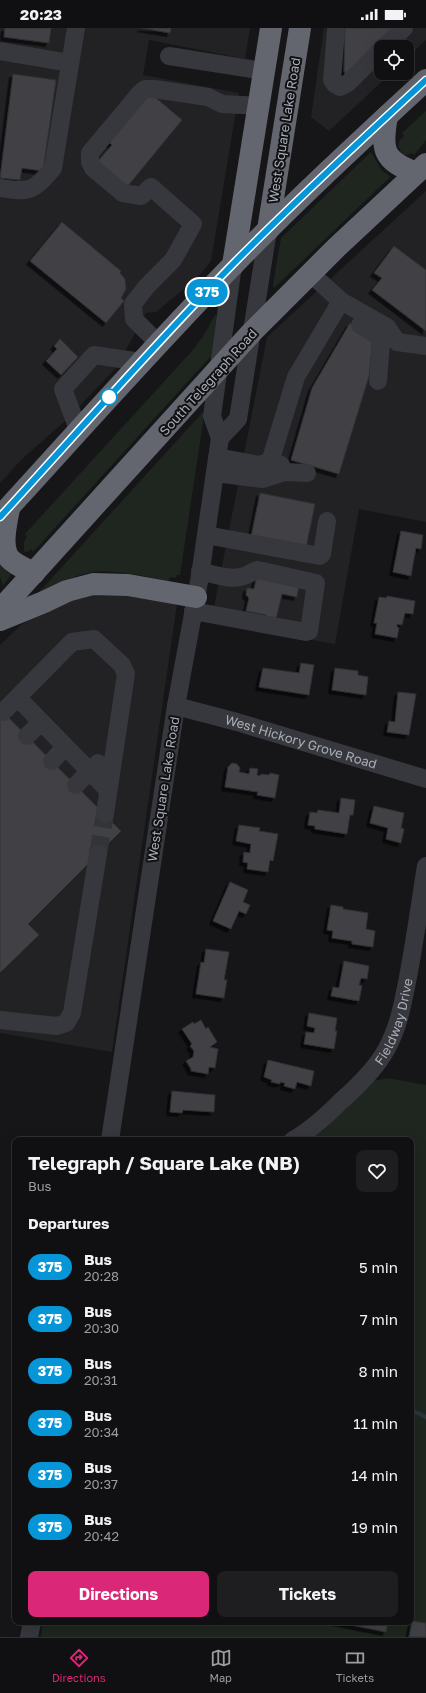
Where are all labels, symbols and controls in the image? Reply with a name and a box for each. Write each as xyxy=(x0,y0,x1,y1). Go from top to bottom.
text: 20:23 xyxy=(20,5,62,23)
map controls xyxy=(374,40,414,80)
button: locate xyxy=(374,40,414,80)
street label: West Square Lake Road xyxy=(265,56,303,204)
line badge: 375 xyxy=(184,279,230,305)
text: 375 xyxy=(195,283,219,300)
street label: South Telegraph Road xyxy=(156,325,260,439)
unlabelled marker xyxy=(100,388,118,406)
street label: West Hickory Grove Road xyxy=(223,711,379,772)
street label: West Square Lake Road xyxy=(144,715,182,863)
street label: Fieldway Drive xyxy=(371,977,416,1068)
button: heart xyxy=(356,1150,398,1192)
text: Telegraph / Square Lake (NB) xyxy=(28,1151,300,1174)
text: Bus xyxy=(28,1178,51,1194)
text: Departures xyxy=(28,1214,109,1232)
text: Bus xyxy=(84,1250,112,1268)
text: 375 xyxy=(38,1258,62,1275)
text: 5 min xyxy=(359,1258,398,1276)
text: 20:28 xyxy=(84,1268,119,1284)
text: Bus xyxy=(84,1302,112,1320)
text: 375 xyxy=(38,1310,62,1327)
text: 7 min xyxy=(360,1310,398,1328)
text: 20:30 xyxy=(84,1320,119,1336)
text: Bus xyxy=(84,1354,112,1372)
text: 375 xyxy=(38,1362,62,1379)
text: 8 min xyxy=(359,1362,398,1380)
text: 20:31 xyxy=(84,1372,117,1388)
text: Bus xyxy=(84,1406,112,1424)
text: 375 xyxy=(38,1414,62,1431)
text: 11 min xyxy=(353,1414,398,1432)
text: 20:34 xyxy=(84,1424,119,1440)
text: Bus xyxy=(84,1458,112,1476)
text: 375 xyxy=(38,1466,62,1483)
text: 14 min xyxy=(351,1466,398,1484)
text: 20:37 xyxy=(84,1476,118,1492)
text: Bus xyxy=(84,1510,112,1528)
text: 375 xyxy=(38,1518,62,1535)
text: 19 min xyxy=(351,1518,398,1536)
text: 20:42 xyxy=(84,1528,119,1544)
button: Directions xyxy=(28,1571,209,1617)
button: Tickets xyxy=(217,1571,398,1617)
tab: Directions xyxy=(52,1647,106,1684)
tab: Map xyxy=(209,1647,232,1684)
tab: Tickets xyxy=(336,1647,374,1684)

